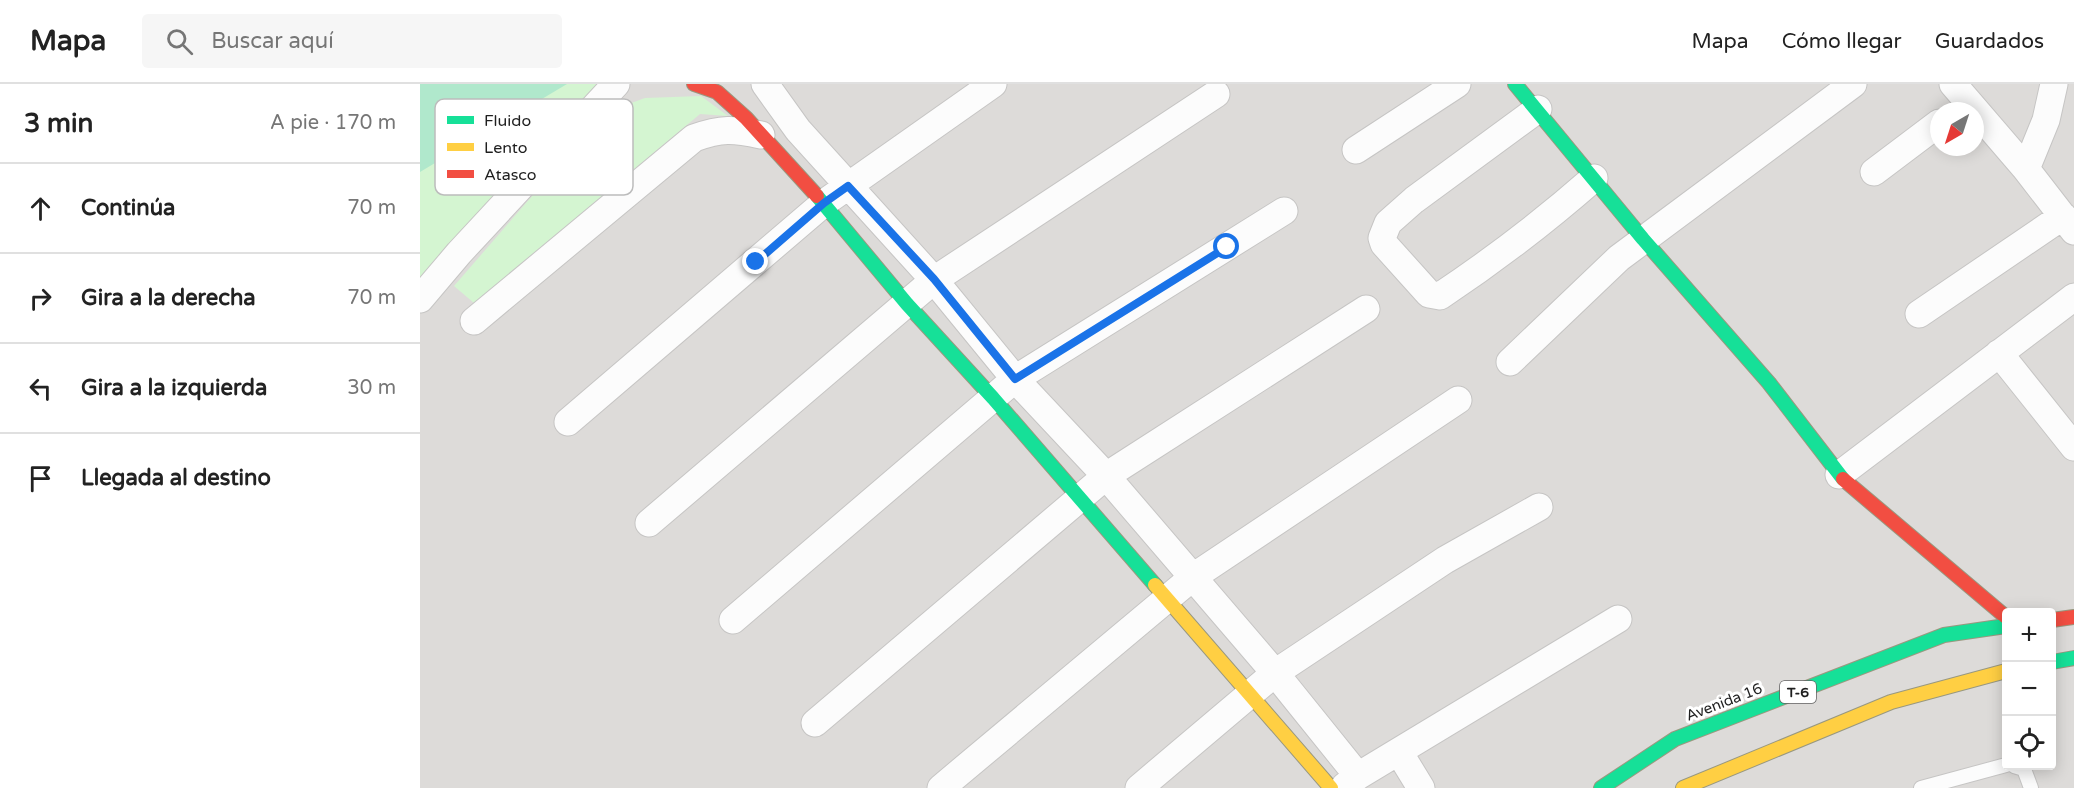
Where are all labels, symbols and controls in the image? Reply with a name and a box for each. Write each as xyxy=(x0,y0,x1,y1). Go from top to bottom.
search box xyxy=(142,14,562,68)
text: Mapa xyxy=(30,24,106,58)
icon: search xyxy=(163,25,196,58)
text: Buscar aquí xyxy=(211,28,334,54)
text: Mapa xyxy=(1691,29,1749,54)
text: Cómo llegar xyxy=(1782,29,1902,54)
text: Guardados xyxy=(1935,29,2044,54)
legend xyxy=(435,99,633,195)
north arrow xyxy=(1930,102,1984,156)
text: 3 min xyxy=(24,108,93,139)
text: A pie · 170 m xyxy=(270,111,396,135)
text: Fluido xyxy=(484,111,531,131)
text: Lento xyxy=(484,138,528,158)
text: Atasco xyxy=(484,165,537,185)
icon: ahead xyxy=(24,192,57,225)
text: Continúa xyxy=(81,195,175,221)
text: 70 m xyxy=(347,196,396,220)
route start xyxy=(1213,233,1239,259)
route end xyxy=(742,248,768,274)
icon: right xyxy=(24,282,57,315)
text: Gira a la derecha xyxy=(81,285,256,311)
text: 70 m xyxy=(347,286,396,310)
icon: left xyxy=(24,372,57,405)
text: Gira a la izquierda xyxy=(81,375,267,401)
text: 30 m xyxy=(347,376,396,400)
icon: arrive xyxy=(24,462,57,495)
text: Llegada al destino xyxy=(81,465,271,491)
map controls xyxy=(2002,608,2056,770)
button: + xyxy=(2002,608,2056,662)
button: − xyxy=(2002,662,2056,716)
street label: Avenida 16 xyxy=(1683,679,1765,725)
road number: T-6 xyxy=(1780,681,1816,703)
button: locate xyxy=(2002,716,2056,770)

